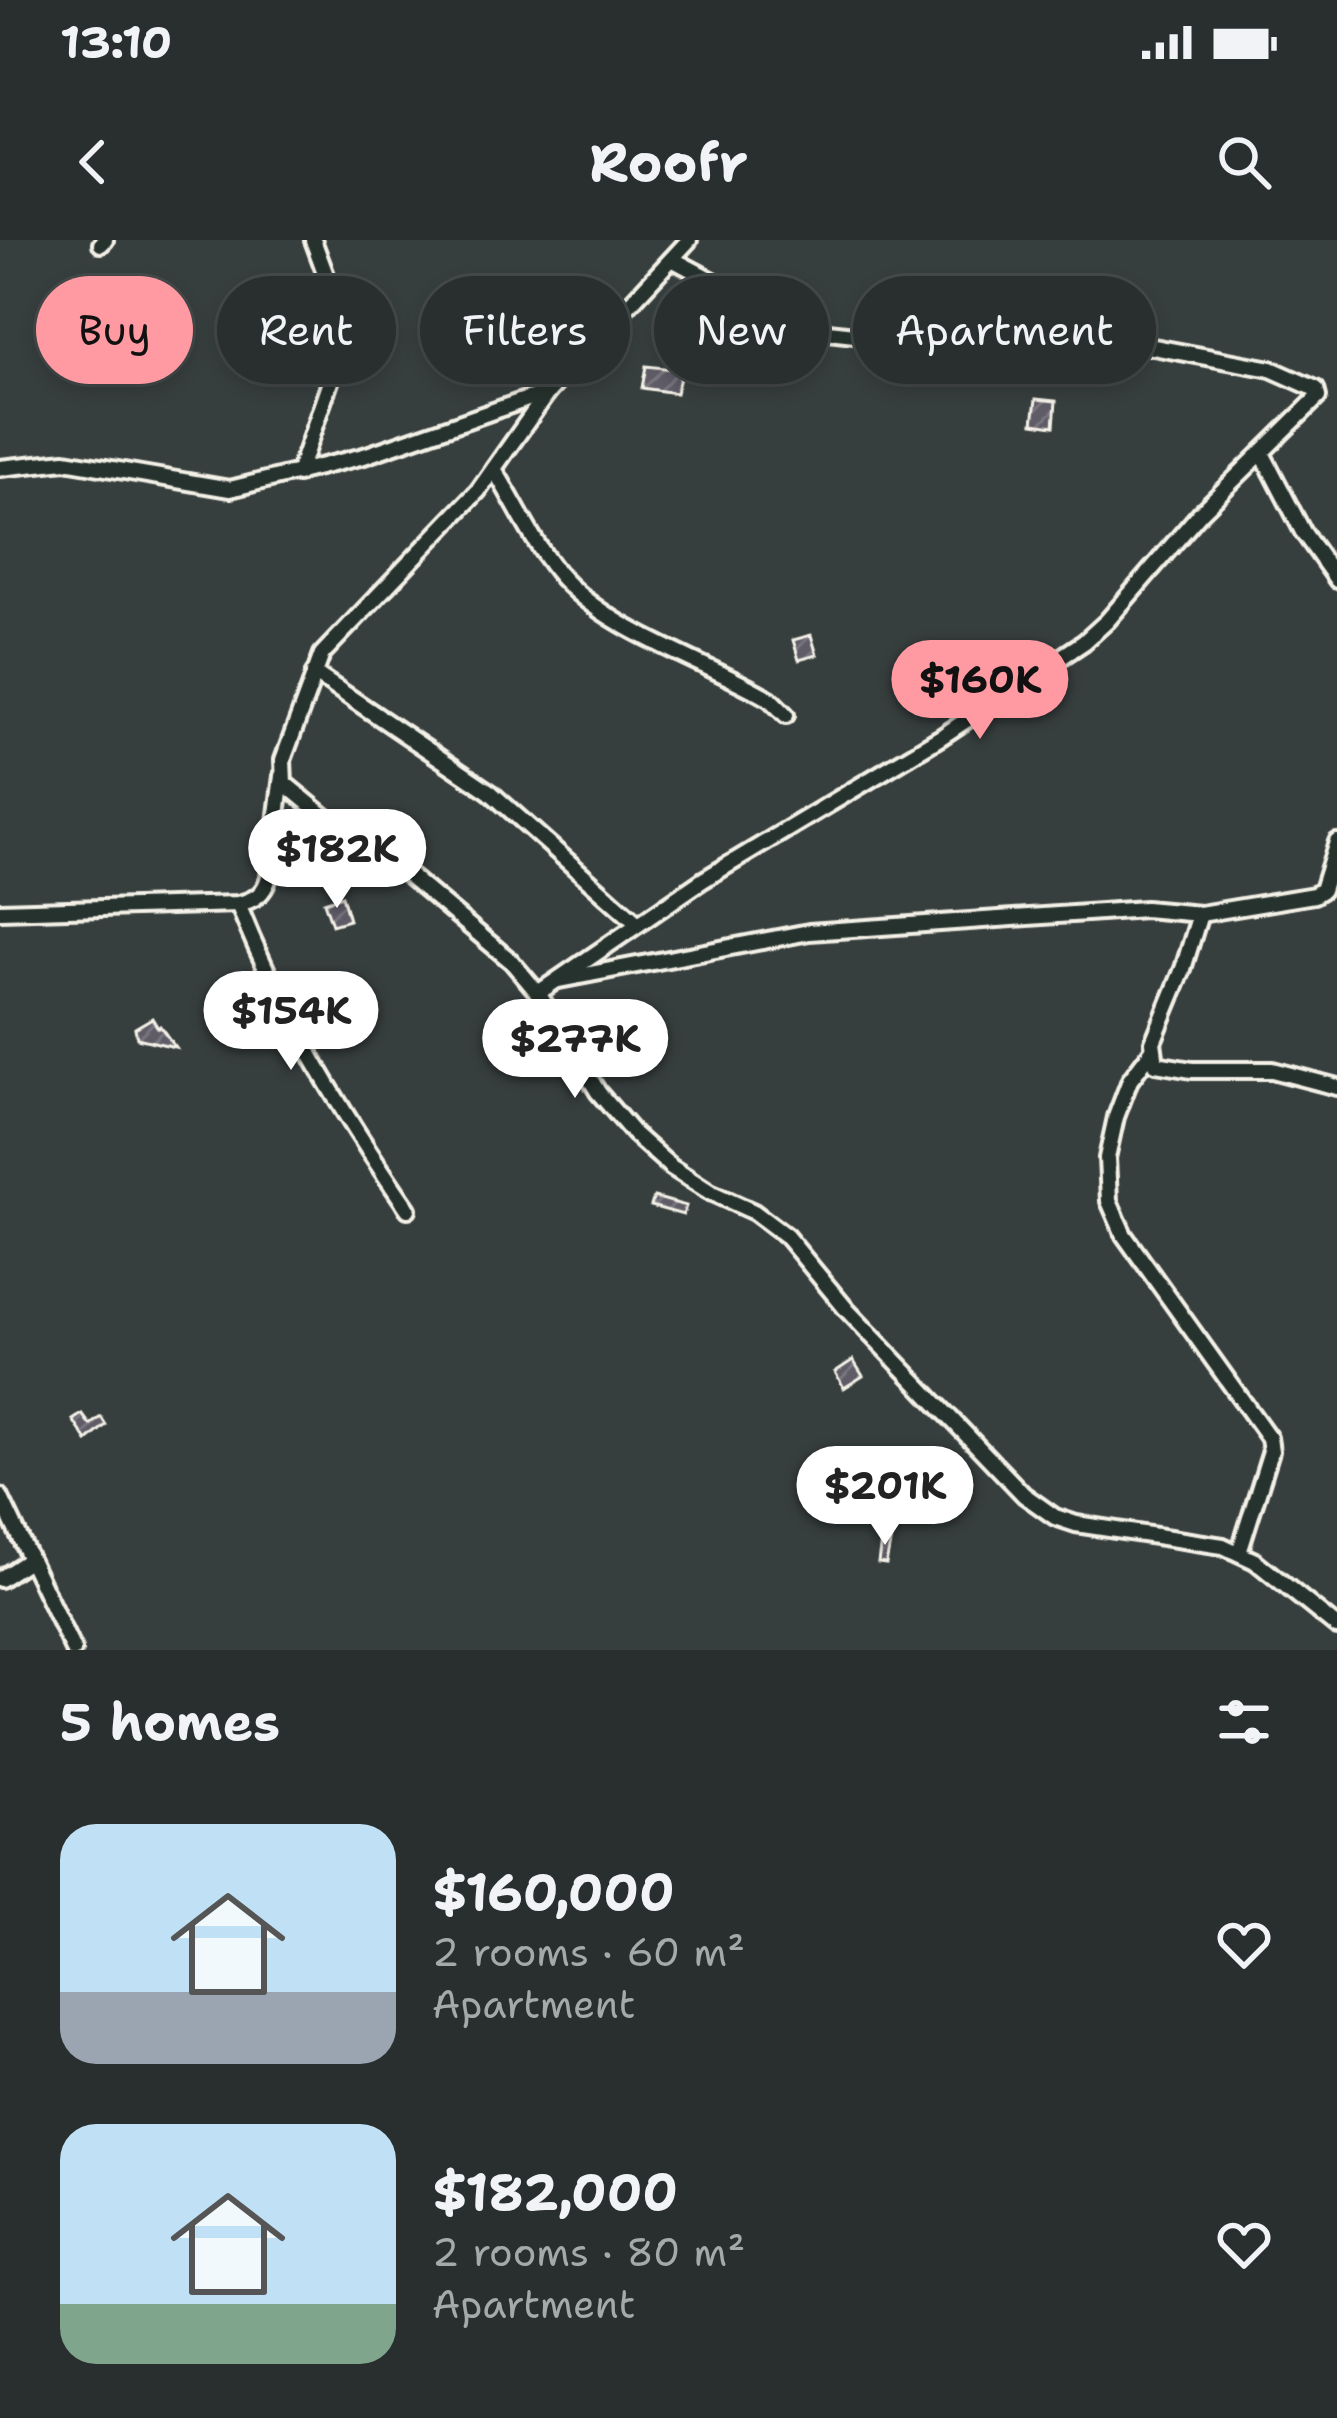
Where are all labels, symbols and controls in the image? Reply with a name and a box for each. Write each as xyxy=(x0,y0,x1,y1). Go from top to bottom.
text: 13:10 xyxy=(60,12,172,72)
text: Roofr xyxy=(589,126,748,198)
icon: back xyxy=(60,129,126,195)
icon: search xyxy=(1211,129,1277,195)
chip: Buy xyxy=(36,276,193,384)
chip: Rent xyxy=(217,276,396,384)
chip: Filters xyxy=(420,276,630,384)
chip: New xyxy=(654,276,829,384)
chip: Apartment xyxy=(853,276,1156,384)
pin: $160K xyxy=(896,640,1064,742)
text: $160K xyxy=(918,653,1042,705)
pin: $182K xyxy=(253,809,421,911)
text: $182K xyxy=(275,822,399,874)
pin: $154K xyxy=(207,971,375,1073)
text: $154K xyxy=(230,984,352,1036)
pin: $277K xyxy=(491,999,659,1101)
text: $277K xyxy=(509,1012,641,1064)
pin: $201K xyxy=(801,1446,969,1548)
text: $201K xyxy=(823,1459,947,1511)
text: 5 homes xyxy=(60,1688,280,1756)
icon: filters xyxy=(1211,1689,1277,1755)
text: $160,000 xyxy=(432,1858,675,1926)
icon: home xyxy=(156,1872,300,2016)
icon: heart xyxy=(1211,1911,1277,1977)
text: 2 rooms · 60 m² xyxy=(432,1926,745,1978)
text: Apartment xyxy=(432,1978,635,2030)
text: $182,000 xyxy=(432,2158,678,2226)
icon: home xyxy=(156,2172,300,2316)
icon: heart xyxy=(1211,2211,1277,2277)
text: 2 rooms · 80 m² xyxy=(432,2226,745,2278)
text: Apartment xyxy=(432,2278,635,2330)

